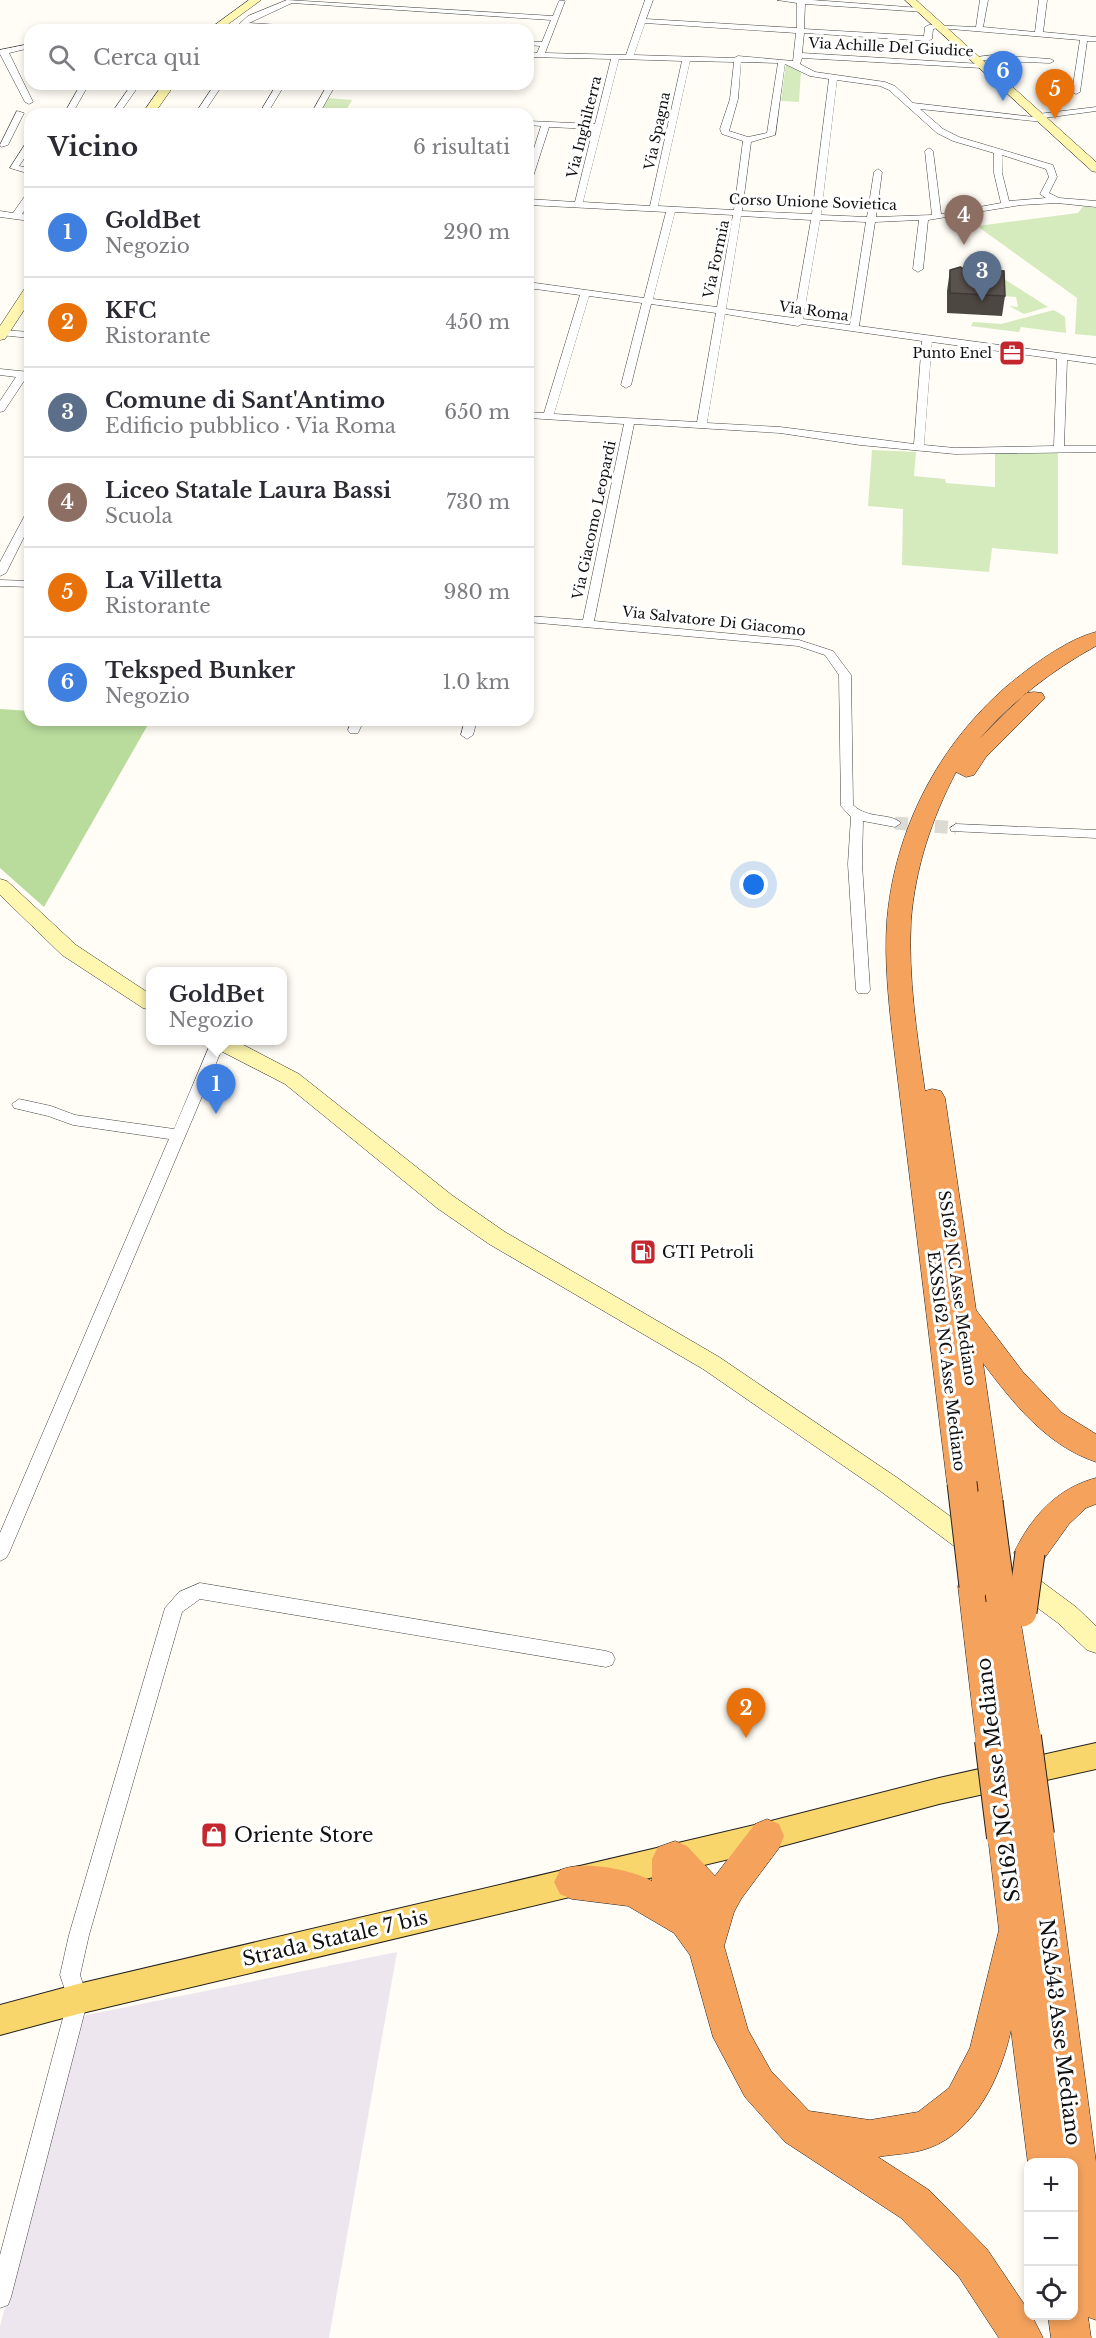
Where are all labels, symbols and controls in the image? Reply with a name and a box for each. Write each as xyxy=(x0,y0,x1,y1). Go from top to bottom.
search box xyxy=(24,24,534,90)
street label: Via Achille Del Giudice xyxy=(807,34,974,60)
icon: search xyxy=(45,41,78,74)
text: Cerca qui xyxy=(93,44,200,71)
pin: 6 xyxy=(984,51,1022,101)
pin: 5 xyxy=(1036,70,1074,119)
street label: Via Inghilterra xyxy=(562,74,605,181)
street label: Via Spagna xyxy=(640,90,674,173)
text: Vicino xyxy=(48,131,138,163)
text: 6 risultati xyxy=(413,135,510,159)
street label: Corso Unione Sovietica xyxy=(729,190,898,214)
pin: 4 xyxy=(944,196,984,245)
text: GoldBet xyxy=(105,207,201,234)
street label: Via Formia xyxy=(699,218,733,301)
text: 1 xyxy=(63,220,72,244)
text: 290 m xyxy=(443,220,510,244)
text: Negozio xyxy=(105,234,190,258)
pin: 3 xyxy=(962,252,1002,301)
text: KFC xyxy=(105,297,156,324)
street label: Via Roma xyxy=(777,297,850,325)
text: 2 xyxy=(61,310,74,334)
text: 450 m xyxy=(445,310,510,334)
text: Ristorante xyxy=(105,324,211,348)
office icon: Punto Enel xyxy=(997,338,1027,368)
place label: Punto Enel xyxy=(913,344,992,362)
text: Comune di Sant'Antimo xyxy=(105,387,385,414)
text: 3 xyxy=(61,400,74,424)
text: 650 m xyxy=(444,400,510,424)
text: Edificio pubblico · Via Roma xyxy=(105,414,396,438)
street label: Via Giacomo Leopardi xyxy=(568,439,620,602)
text: Liceo Statale Laura Bassi xyxy=(105,477,391,504)
text: 4 xyxy=(61,490,74,514)
text: 730 m xyxy=(446,490,510,514)
text: Scuola xyxy=(105,504,173,528)
text: La Villetta xyxy=(105,567,222,594)
text: 5 xyxy=(62,580,73,604)
text: 980 m xyxy=(444,580,510,604)
text: Ristorante xyxy=(105,594,211,618)
street label: Via Salvatore Di Giacomo xyxy=(620,602,807,640)
text: Teksped Bunker xyxy=(105,657,295,684)
text: 6 xyxy=(61,670,74,694)
text: 1.0 km xyxy=(442,670,510,694)
text: Negozio xyxy=(105,684,190,708)
your location xyxy=(739,870,768,899)
popup xyxy=(146,967,287,1045)
text: GoldBet xyxy=(169,981,264,1008)
text: Negozio xyxy=(169,1008,253,1032)
pin: 1 xyxy=(196,1064,236,1114)
street label: SS162 NC Asse Mediano xyxy=(934,1189,982,1387)
fuel station icon: GTI Petroli xyxy=(628,1237,658,1267)
place label: GTI Petroli xyxy=(662,1242,755,1262)
street label: EXSS162 NC Asse Mediano xyxy=(924,1250,970,1472)
street label: SS162 NC Asse Mediano xyxy=(971,1656,1025,1904)
pin: 2 xyxy=(726,1688,766,1738)
shop icon: Oriente Store xyxy=(199,1820,229,1850)
place label: Oriente Store xyxy=(234,1823,374,1847)
street label: Strada Statale 7 bis xyxy=(240,1905,430,1971)
street label: NSA543 Asse Mediano xyxy=(1034,1917,1086,2147)
map controls xyxy=(1024,2158,1078,2320)
button: + xyxy=(1024,2158,1078,2212)
button: − xyxy=(1024,2212,1078,2266)
button: locate xyxy=(1024,2266,1078,2320)

